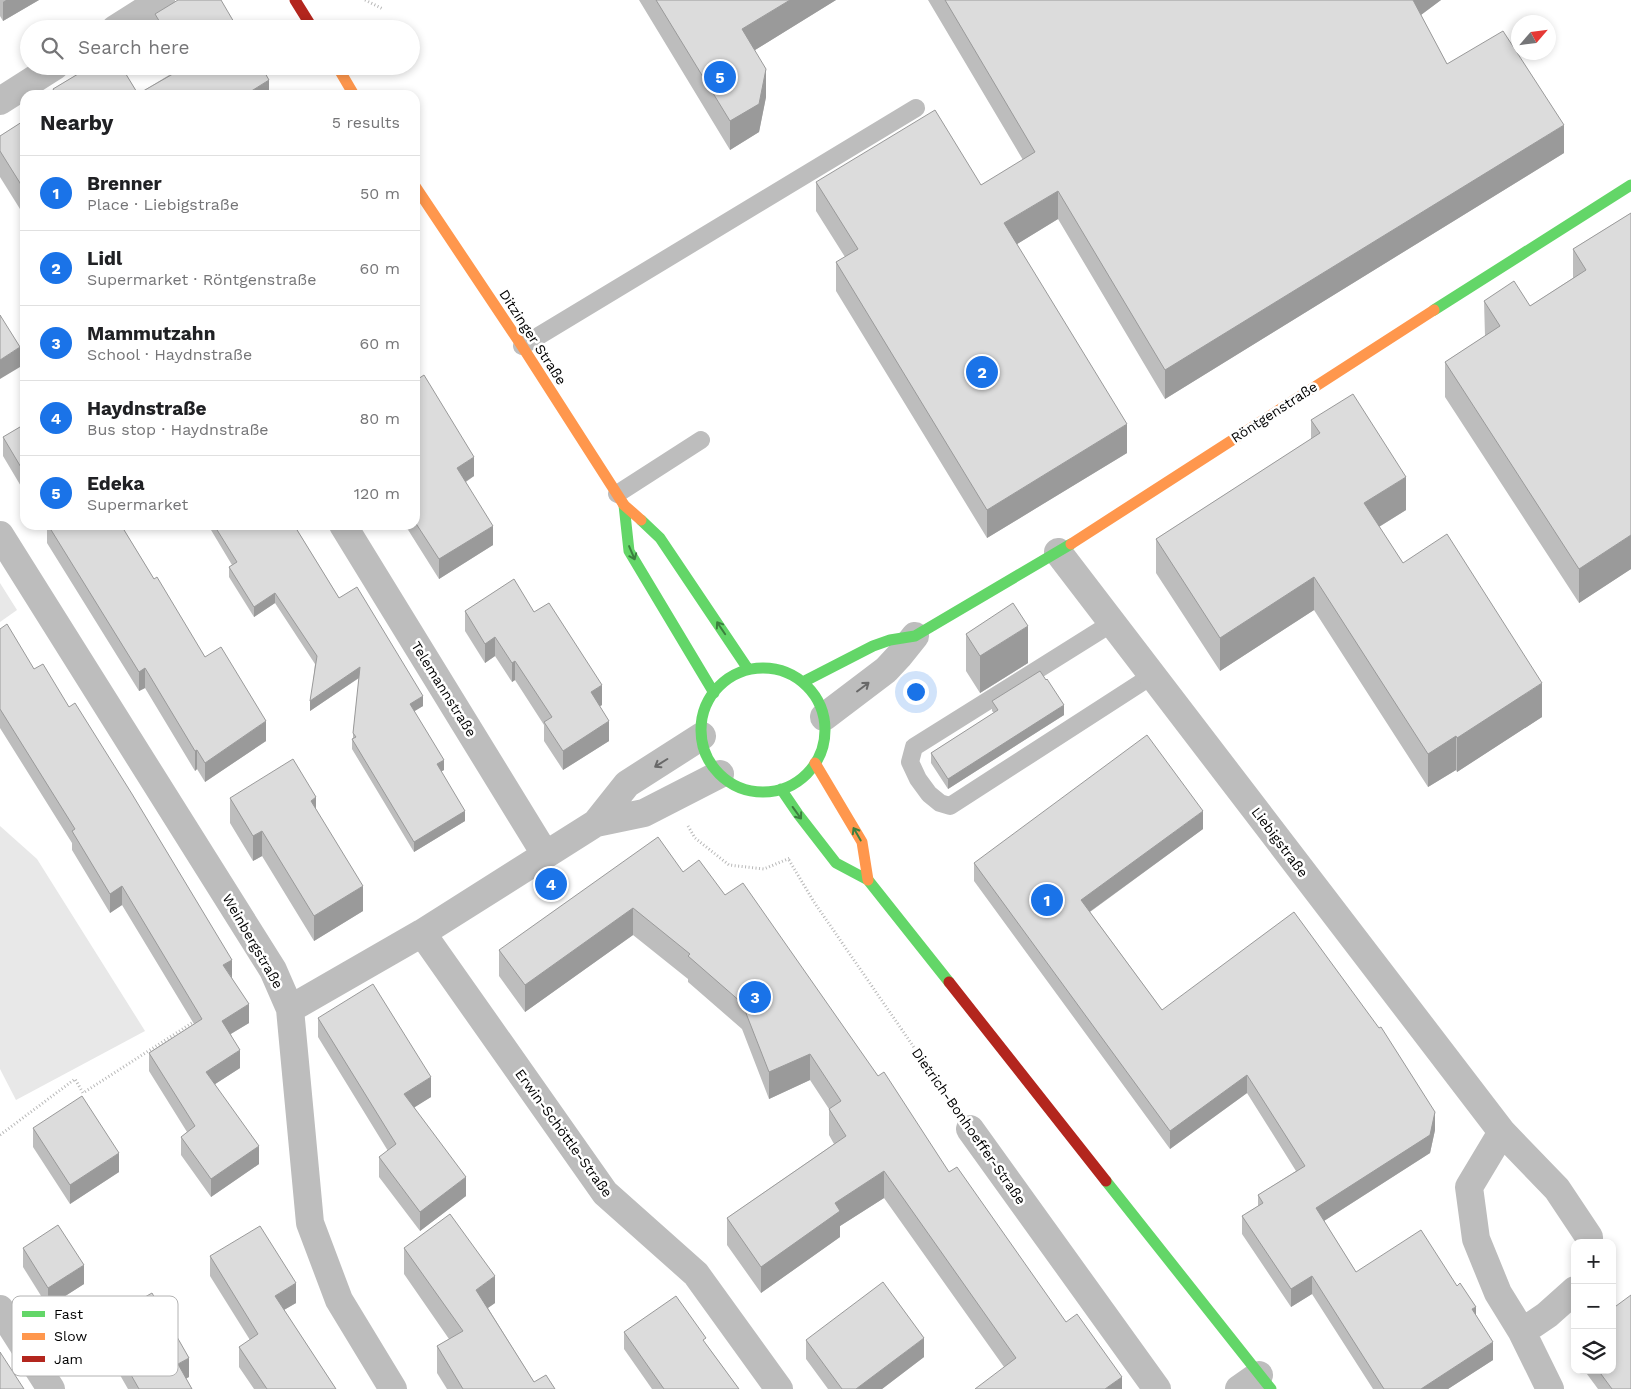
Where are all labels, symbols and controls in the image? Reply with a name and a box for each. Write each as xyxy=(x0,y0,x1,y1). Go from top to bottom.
north arrow xyxy=(1511,15,1556,60)
search box xyxy=(20,20,420,75)
icon: search xyxy=(38,34,66,62)
text: Search here xyxy=(78,36,189,59)
pin: 5 xyxy=(704,58,736,96)
text: Nearby xyxy=(40,110,113,135)
text: 5 results xyxy=(332,113,400,132)
text: Brenner xyxy=(87,172,162,195)
text: 1 xyxy=(53,184,59,203)
text: 50 m xyxy=(360,184,400,203)
text: Place · Liebigstraße xyxy=(87,195,239,214)
text: Lidl xyxy=(87,247,122,270)
text: 2 xyxy=(51,259,61,278)
text: 60 m xyxy=(360,259,400,278)
text: Supermarket · Röntgenstraße xyxy=(87,270,316,289)
street label: Ditzinger Straße xyxy=(496,286,570,388)
text: Mammutzahn xyxy=(87,322,215,345)
text: 3 xyxy=(51,334,61,353)
text: 60 m xyxy=(360,334,400,353)
text: School · Haydnstraße xyxy=(87,345,252,364)
pin: 2 xyxy=(966,353,998,391)
street label: Röntgenstraße xyxy=(1228,378,1320,446)
text: Haydnstraße xyxy=(87,397,206,420)
text: 4 xyxy=(51,409,61,428)
text: 80 m xyxy=(359,409,400,428)
text: Bus stop · Haydnstraße xyxy=(87,420,269,439)
text: Edeka xyxy=(87,472,145,495)
text: 5 xyxy=(51,484,61,503)
text: 120 m xyxy=(354,484,400,503)
text: Supermarket xyxy=(87,495,188,514)
one-way arrow xyxy=(627,545,637,560)
one-way arrow xyxy=(715,622,725,636)
street label: Telemannstraße xyxy=(408,638,480,740)
your location xyxy=(903,679,929,705)
one-way arrow xyxy=(856,682,870,692)
one-way arrow xyxy=(654,758,668,768)
street label: Liebigstraße xyxy=(1248,804,1312,880)
one-way arrow xyxy=(792,806,802,820)
one-way arrow xyxy=(851,827,861,841)
pin: 4 xyxy=(535,865,567,903)
pin: 1 xyxy=(1031,881,1063,919)
street label: Weinbergstraße xyxy=(219,891,287,991)
pin: 3 xyxy=(739,978,771,1016)
street label: Dietrich-Bonhoeffer-Straße xyxy=(909,1045,1029,1207)
street label: Erwin-Schöttle-Straße xyxy=(512,1066,616,1200)
map controls xyxy=(1571,1239,1616,1374)
button: + xyxy=(1571,1239,1616,1284)
button: − xyxy=(1571,1284,1616,1329)
legend xyxy=(12,1296,178,1376)
text: Fast xyxy=(54,1306,83,1322)
text: Slow xyxy=(54,1328,87,1344)
button: layers xyxy=(1571,1329,1616,1374)
text: Jam xyxy=(54,1351,83,1367)

